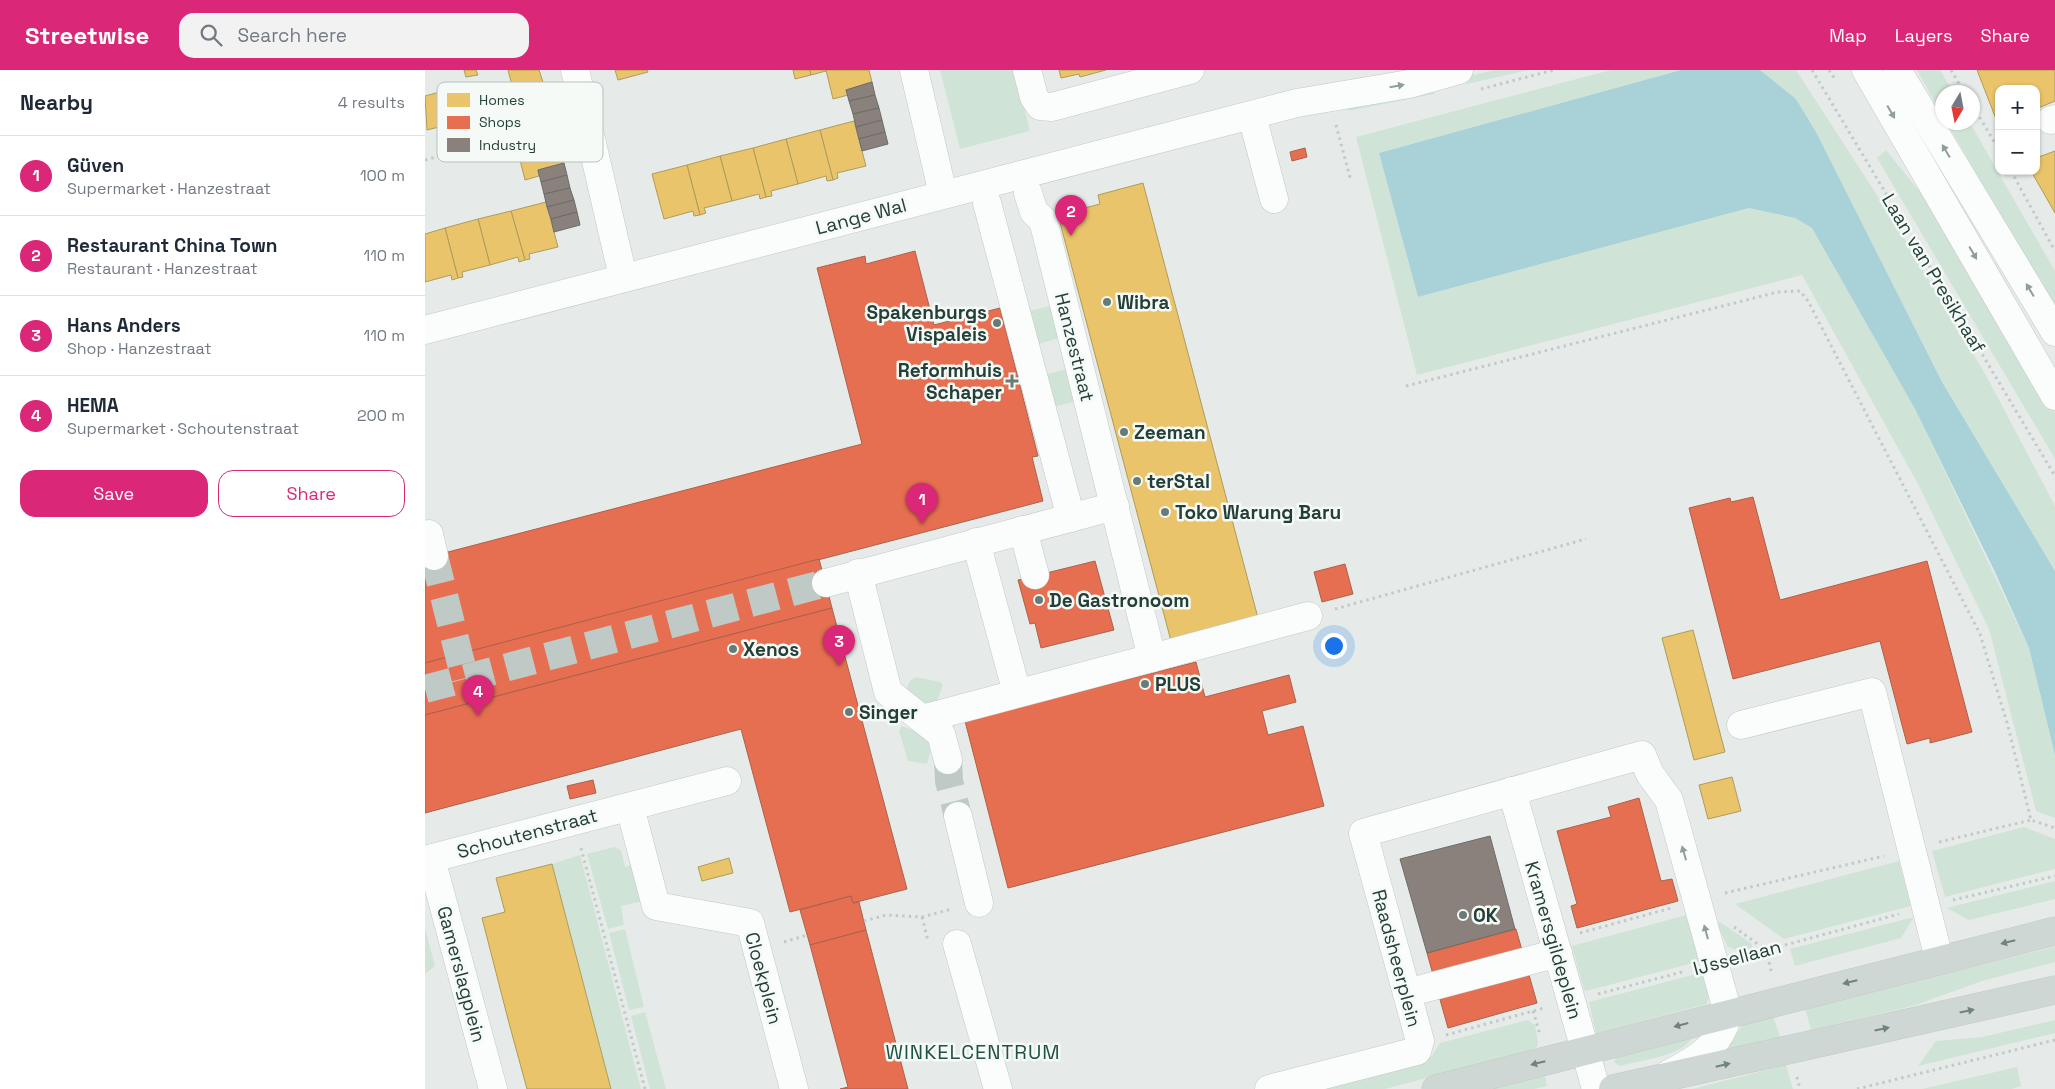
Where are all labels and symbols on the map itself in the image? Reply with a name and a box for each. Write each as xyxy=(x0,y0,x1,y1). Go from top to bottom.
one-way arrow xyxy=(1389,81,1405,89)
legend xyxy=(437,82,603,162)
north arrow xyxy=(1935,85,1980,130)
text: Homes xyxy=(479,91,525,109)
one-way arrow xyxy=(1887,105,1896,119)
text: Shops xyxy=(479,113,521,131)
text: Industry xyxy=(479,136,536,154)
one-way arrow xyxy=(1941,144,1950,157)
street label: Laan van Presikhaaf xyxy=(1876,189,1991,358)
street label: Lange Wal xyxy=(813,192,909,241)
pin: 2 xyxy=(1055,195,1087,236)
one-way arrow xyxy=(1968,246,1977,259)
one-way arrow xyxy=(2025,283,2034,296)
street label: Hanzestraat xyxy=(1049,290,1100,404)
place label: Wibra xyxy=(1117,290,1170,315)
marker: Wibra xyxy=(1101,296,1113,308)
place label: Spakenburgs Vispaleis xyxy=(866,300,987,347)
marker: Spakenburgs Vispaleis xyxy=(991,317,1003,329)
place label: Reformhuis Schaper xyxy=(898,358,1002,405)
marker: Reformhuis Schaper xyxy=(1006,375,1018,387)
place label: Zeeman xyxy=(1134,420,1206,445)
marker: Zeeman xyxy=(1118,426,1130,438)
place label: terStal xyxy=(1147,469,1210,494)
marker: terStal xyxy=(1131,475,1143,487)
pin: 1 xyxy=(906,483,938,524)
place label: Toko Warung Baru xyxy=(1175,500,1341,525)
marker: Toko Warung Baru xyxy=(1159,506,1171,518)
place label: De Gastronoom xyxy=(1049,588,1189,613)
marker: De Gastronoom xyxy=(1033,594,1045,606)
pin: 3 xyxy=(823,625,855,666)
your location xyxy=(1321,633,1347,659)
place label: Xenos xyxy=(743,637,799,662)
marker: Xenos xyxy=(727,643,739,655)
place label: PLUS xyxy=(1155,672,1201,697)
pin: 4 xyxy=(462,675,494,716)
marker: PLUS xyxy=(1139,678,1151,690)
place label: Singer xyxy=(859,700,918,725)
marker: Singer xyxy=(843,706,855,718)
street label: Schoutenstraat xyxy=(454,803,600,864)
one-way arrow xyxy=(1680,846,1688,861)
street label: Kramersgildeplein xyxy=(1519,858,1588,1022)
street label: Raadsheerplein xyxy=(1366,887,1427,1030)
street label: Gamerslagplein xyxy=(431,903,492,1045)
place label: OK xyxy=(1473,903,1498,928)
marker: OK xyxy=(1457,909,1469,921)
one-way arrow xyxy=(1702,924,1710,939)
street label: Cloekplein xyxy=(739,929,788,1027)
street label: IJssellaan xyxy=(1690,934,1784,981)
one-way arrow xyxy=(2000,938,2015,946)
one-way arrow xyxy=(1843,978,1858,986)
one-way arrow xyxy=(1959,1007,1974,1015)
one-way arrow xyxy=(1673,1021,1688,1029)
one-way arrow xyxy=(1874,1025,1889,1033)
district label: WINKELCENTRUM xyxy=(885,1039,1061,1065)
one-way arrow xyxy=(1531,1059,1546,1067)
one-way arrow xyxy=(1716,1061,1731,1069)

